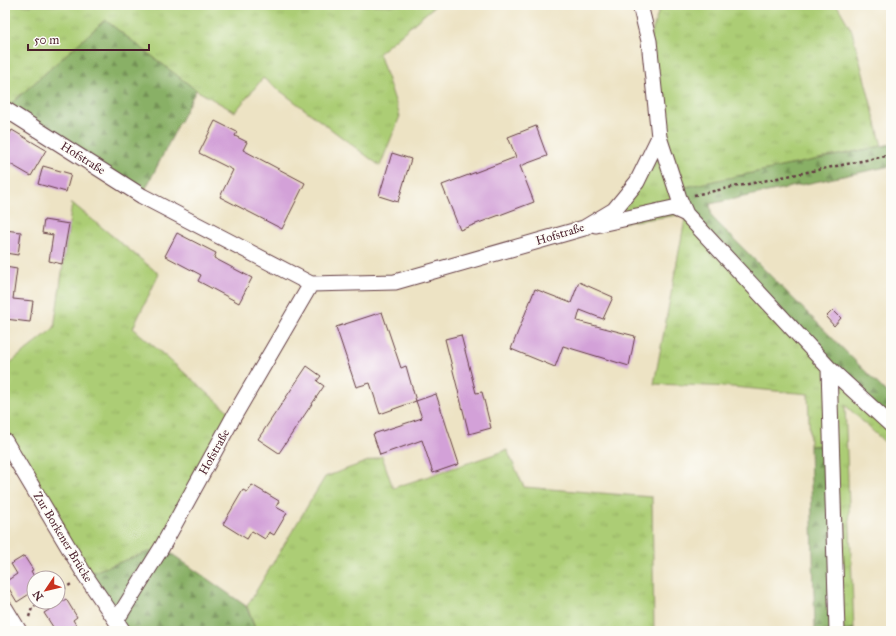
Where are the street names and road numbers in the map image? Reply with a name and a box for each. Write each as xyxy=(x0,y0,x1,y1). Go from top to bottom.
street label: Hofstraße xyxy=(58,139,108,177)
street label: Hofstraße xyxy=(534,220,586,248)
street label: Hofstraße xyxy=(196,427,232,477)
street label: Zur Borkener Brücke xyxy=(31,489,95,585)

